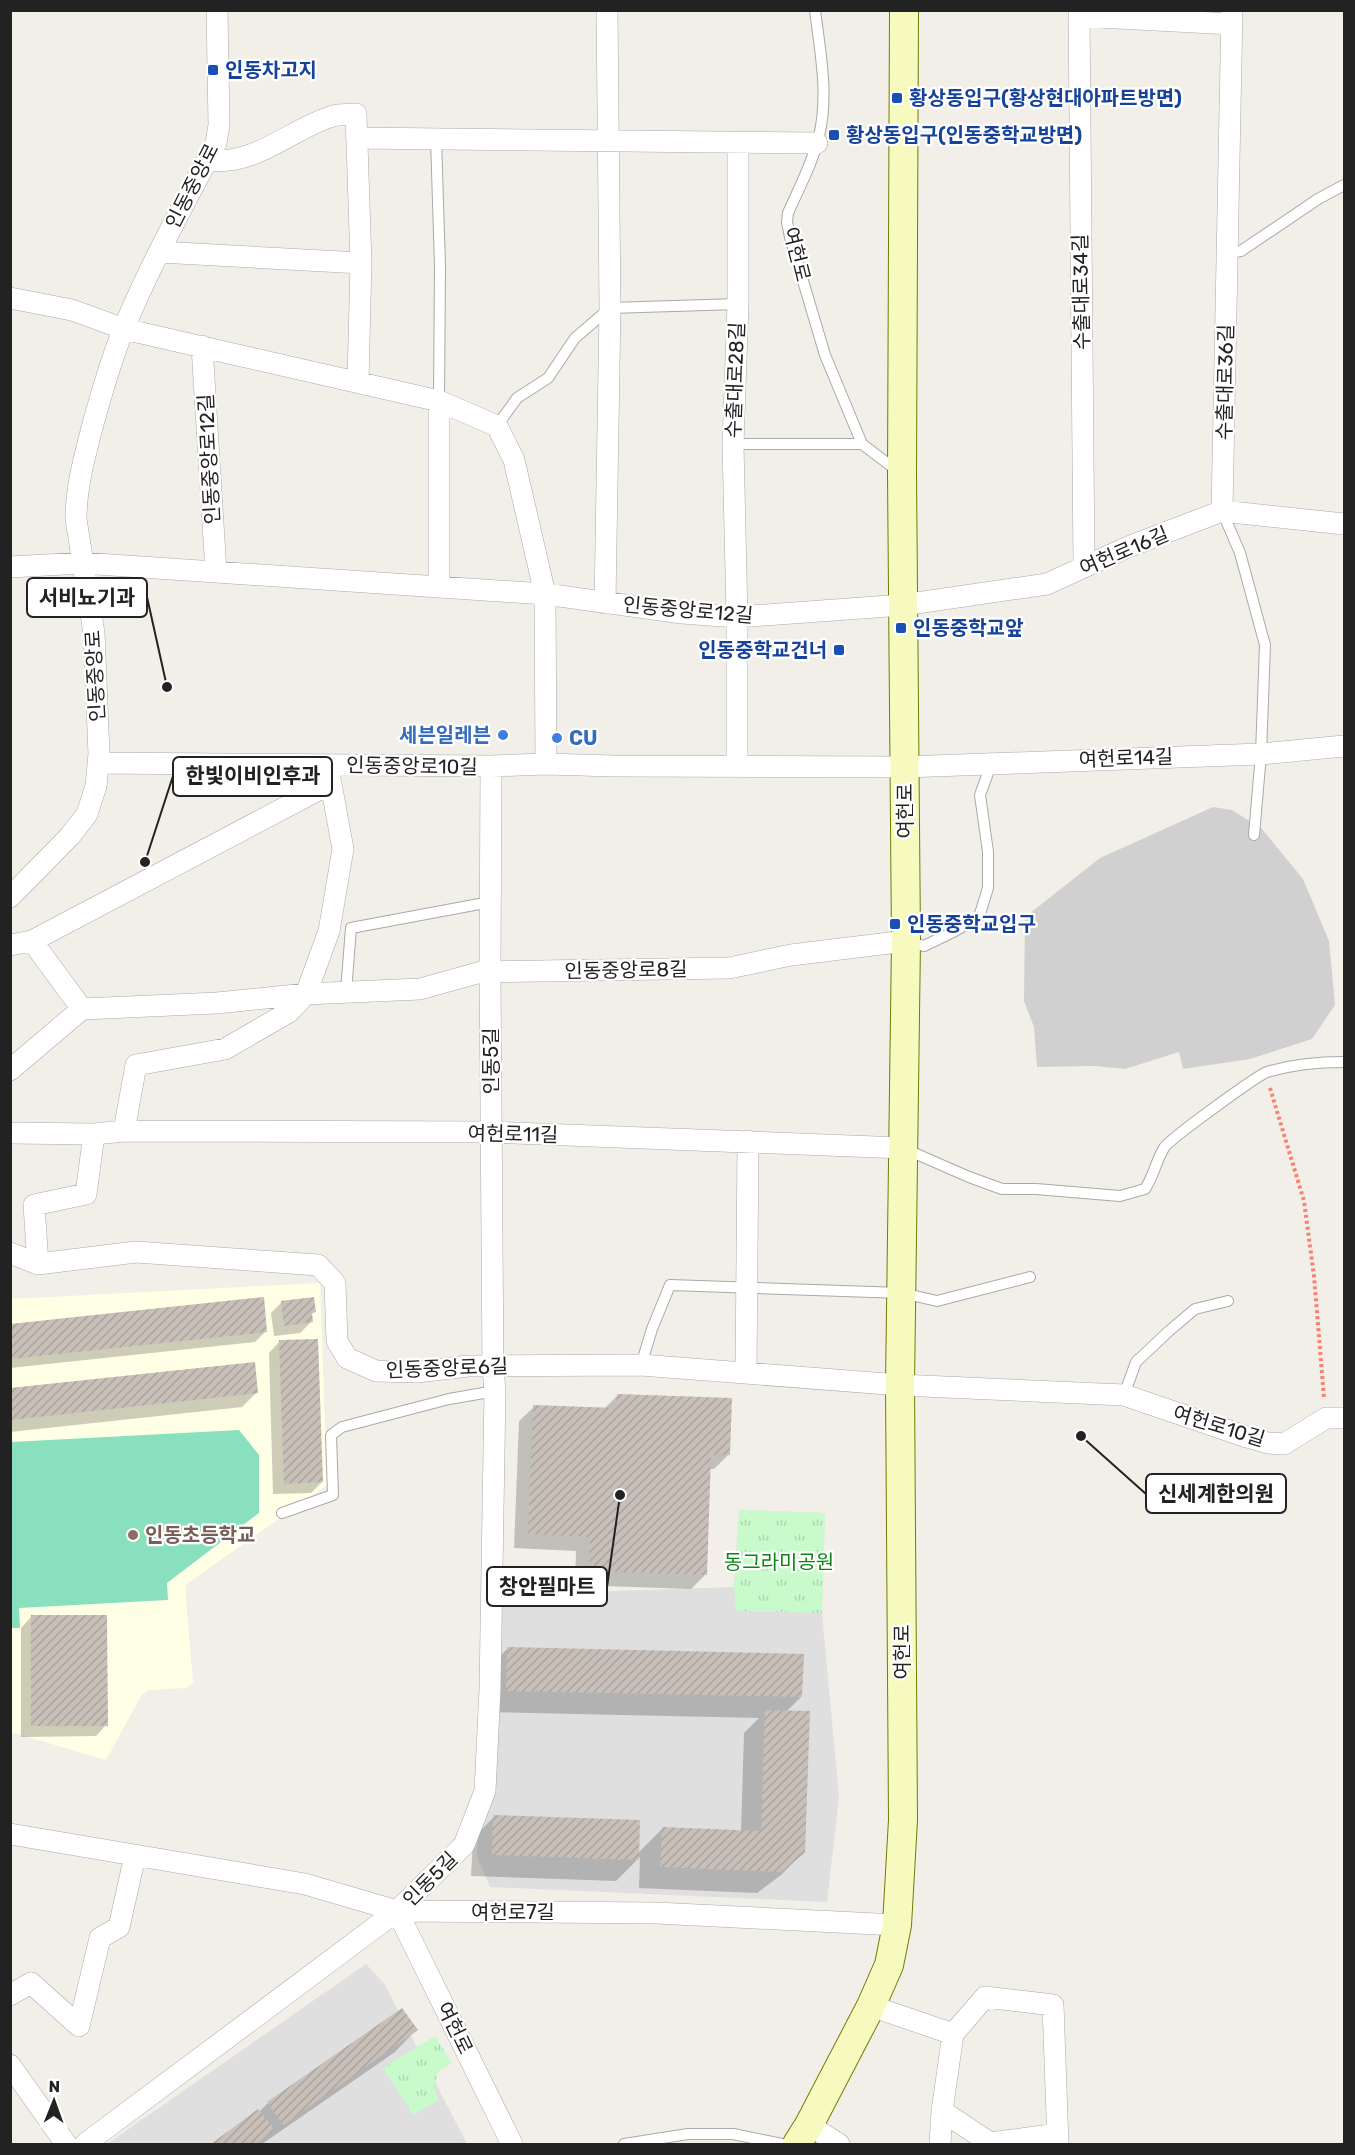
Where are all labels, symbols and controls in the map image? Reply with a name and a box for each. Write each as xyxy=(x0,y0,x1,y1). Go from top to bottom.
place label: 인동차고지 xyxy=(225,58,317,82)
marker: 인동차고지 xyxy=(206,63,220,77)
place label: 황상동입구(황상현대아파트방면) xyxy=(909,86,1182,110)
marker: 황상동입구(황상현대아파트방면) xyxy=(890,91,904,105)
place label: 황상동입구(인동중학교방면) xyxy=(846,123,1082,147)
marker: 황상동입구(인동중학교방면) xyxy=(827,128,841,142)
street label: 인동중앙로 xyxy=(160,140,224,232)
street label: 여헌로 xyxy=(779,224,815,284)
street label: 수출대로34길 xyxy=(1068,234,1094,350)
street label: 수출대로28길 xyxy=(721,321,749,439)
street label: 수출대로36길 xyxy=(1212,324,1238,440)
street label: 인동중앙로12길 xyxy=(194,393,224,525)
street label: 여헌로16길 xyxy=(1076,522,1172,580)
callout: 서비뇨기과 xyxy=(27,578,147,617)
text: 서비뇨기과 xyxy=(39,585,135,610)
street label: 인동중앙로12길 xyxy=(622,592,754,628)
place label: 인동중학교앞 xyxy=(913,616,1024,640)
marker: 인동중학교앞 xyxy=(894,621,908,635)
street label: 인동중앙로 xyxy=(81,629,109,723)
place label: 인동중학교건너 xyxy=(698,638,827,662)
marker: 인동중학교건너 xyxy=(832,643,846,657)
place label: 세븐일레븐 xyxy=(399,723,491,747)
place label: CU xyxy=(569,726,598,750)
marker: 세븐일레븐 xyxy=(496,728,510,742)
marker: CU xyxy=(550,731,564,745)
street label: 여헌로14길 xyxy=(1078,744,1174,772)
street label: 인동중앙로10길 xyxy=(346,753,478,779)
callout: 한빛이비인후과 xyxy=(173,757,332,796)
text: 한빛이비인후과 xyxy=(185,763,321,788)
street label: 여헌로 xyxy=(893,783,917,839)
place label: 인동중학교입구 xyxy=(907,912,1036,936)
marker: 인동중학교입구 xyxy=(888,917,902,931)
street label: 인동중앙로8길 xyxy=(564,957,688,983)
street label: 인동5길 xyxy=(479,1027,503,1095)
street label: 여헌로11길 xyxy=(467,1121,559,1147)
street label: 인동중앙로6길 xyxy=(385,1354,509,1382)
street label: 여헌로10길 xyxy=(1170,1401,1268,1451)
callout: 신세계한의원 xyxy=(1146,1474,1286,1513)
text: 신세계한의원 xyxy=(1158,1481,1274,1506)
place label: 인동초등학교 xyxy=(145,1523,255,1547)
marker: 인동초등학교 xyxy=(126,1528,140,1542)
park label: 동그라미공원 xyxy=(724,1550,834,1574)
callout: 창안필마트 xyxy=(487,1567,607,1606)
text: 창안필마트 xyxy=(499,1574,595,1599)
street label: 여헌로 xyxy=(890,1624,914,1680)
street label: 인동5길 xyxy=(398,1847,462,1911)
street label: 여헌로7길 xyxy=(471,1900,555,1924)
street label: 여헌로 xyxy=(432,1998,478,2058)
north arrow xyxy=(24,2071,84,2131)
text: N xyxy=(48,2077,60,2096)

